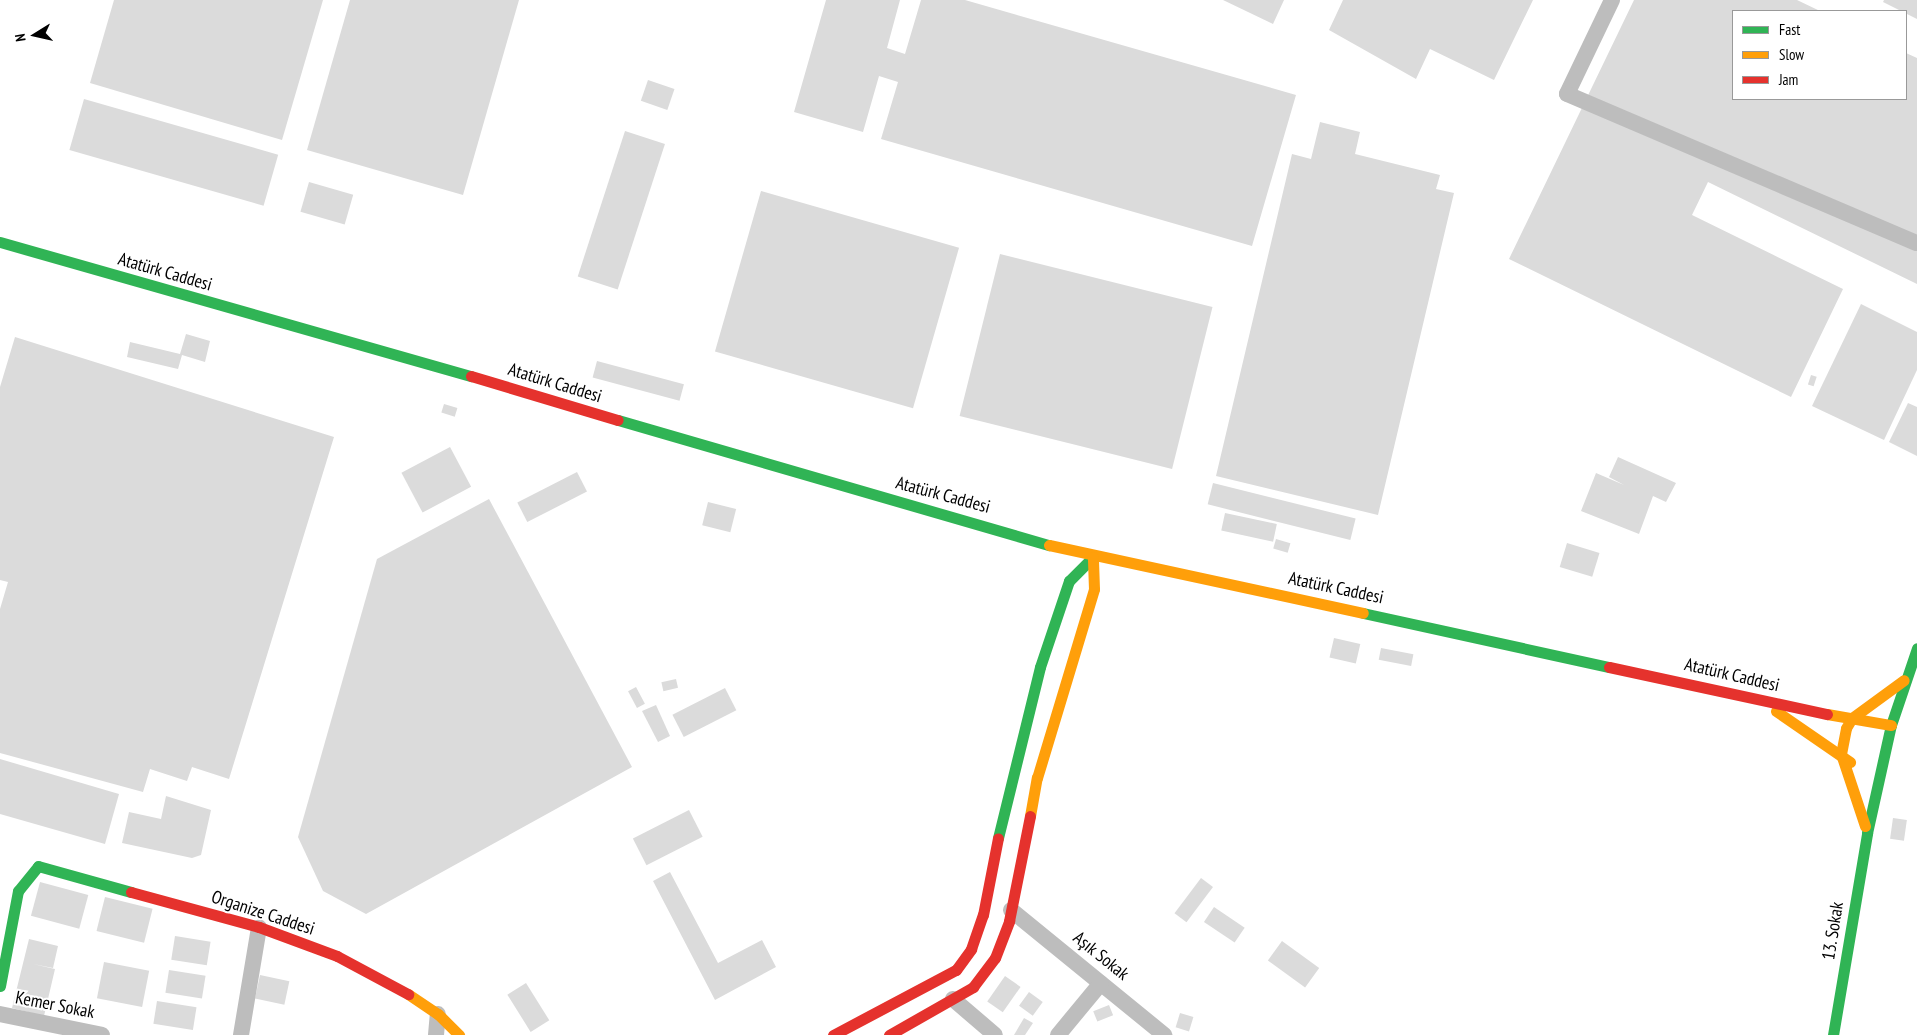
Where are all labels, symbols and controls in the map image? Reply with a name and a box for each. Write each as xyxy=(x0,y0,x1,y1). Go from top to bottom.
north arrow xyxy=(10,10,60,60)
legend xyxy=(1732,10,1907,100)
text: Fast xyxy=(1779,20,1800,39)
text: N xyxy=(11,32,30,43)
text: Slow xyxy=(1779,45,1804,64)
text: Jam xyxy=(1779,70,1798,89)
street label: Atatürk Caddesi xyxy=(115,248,215,296)
street label: Atatürk Caddesi xyxy=(505,358,605,408)
street label: Atatürk Caddesi xyxy=(893,472,993,518)
street label: Atatürk Caddesi xyxy=(1286,567,1386,609)
street label: Atatürk Caddesi xyxy=(1682,654,1782,696)
street label: Organize Caddesi xyxy=(209,886,317,940)
street label: 13. Sokak xyxy=(1818,900,1848,962)
street label: Aşık Sokak xyxy=(1069,927,1133,985)
street label: Kemer Sokak xyxy=(14,987,96,1023)

